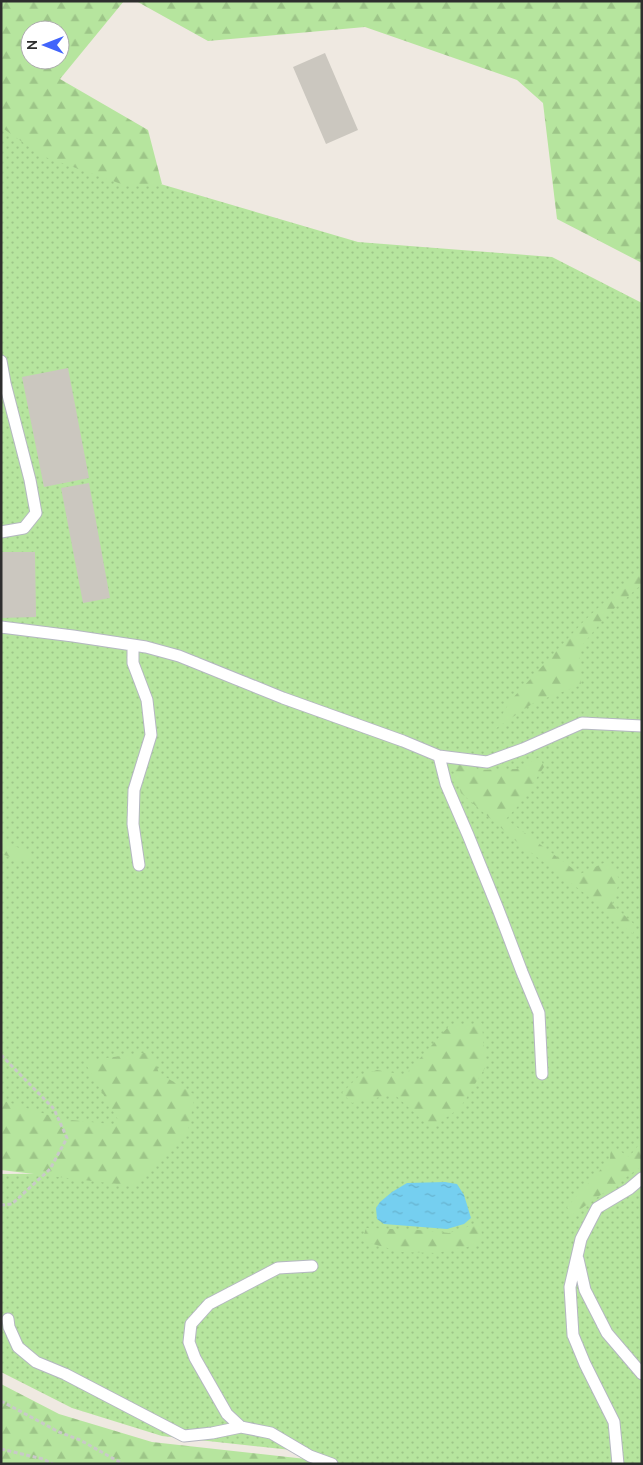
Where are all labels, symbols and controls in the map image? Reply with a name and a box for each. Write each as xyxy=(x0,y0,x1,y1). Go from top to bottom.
north arrow xyxy=(20,20,70,70)
text: N xyxy=(24,40,40,50)

